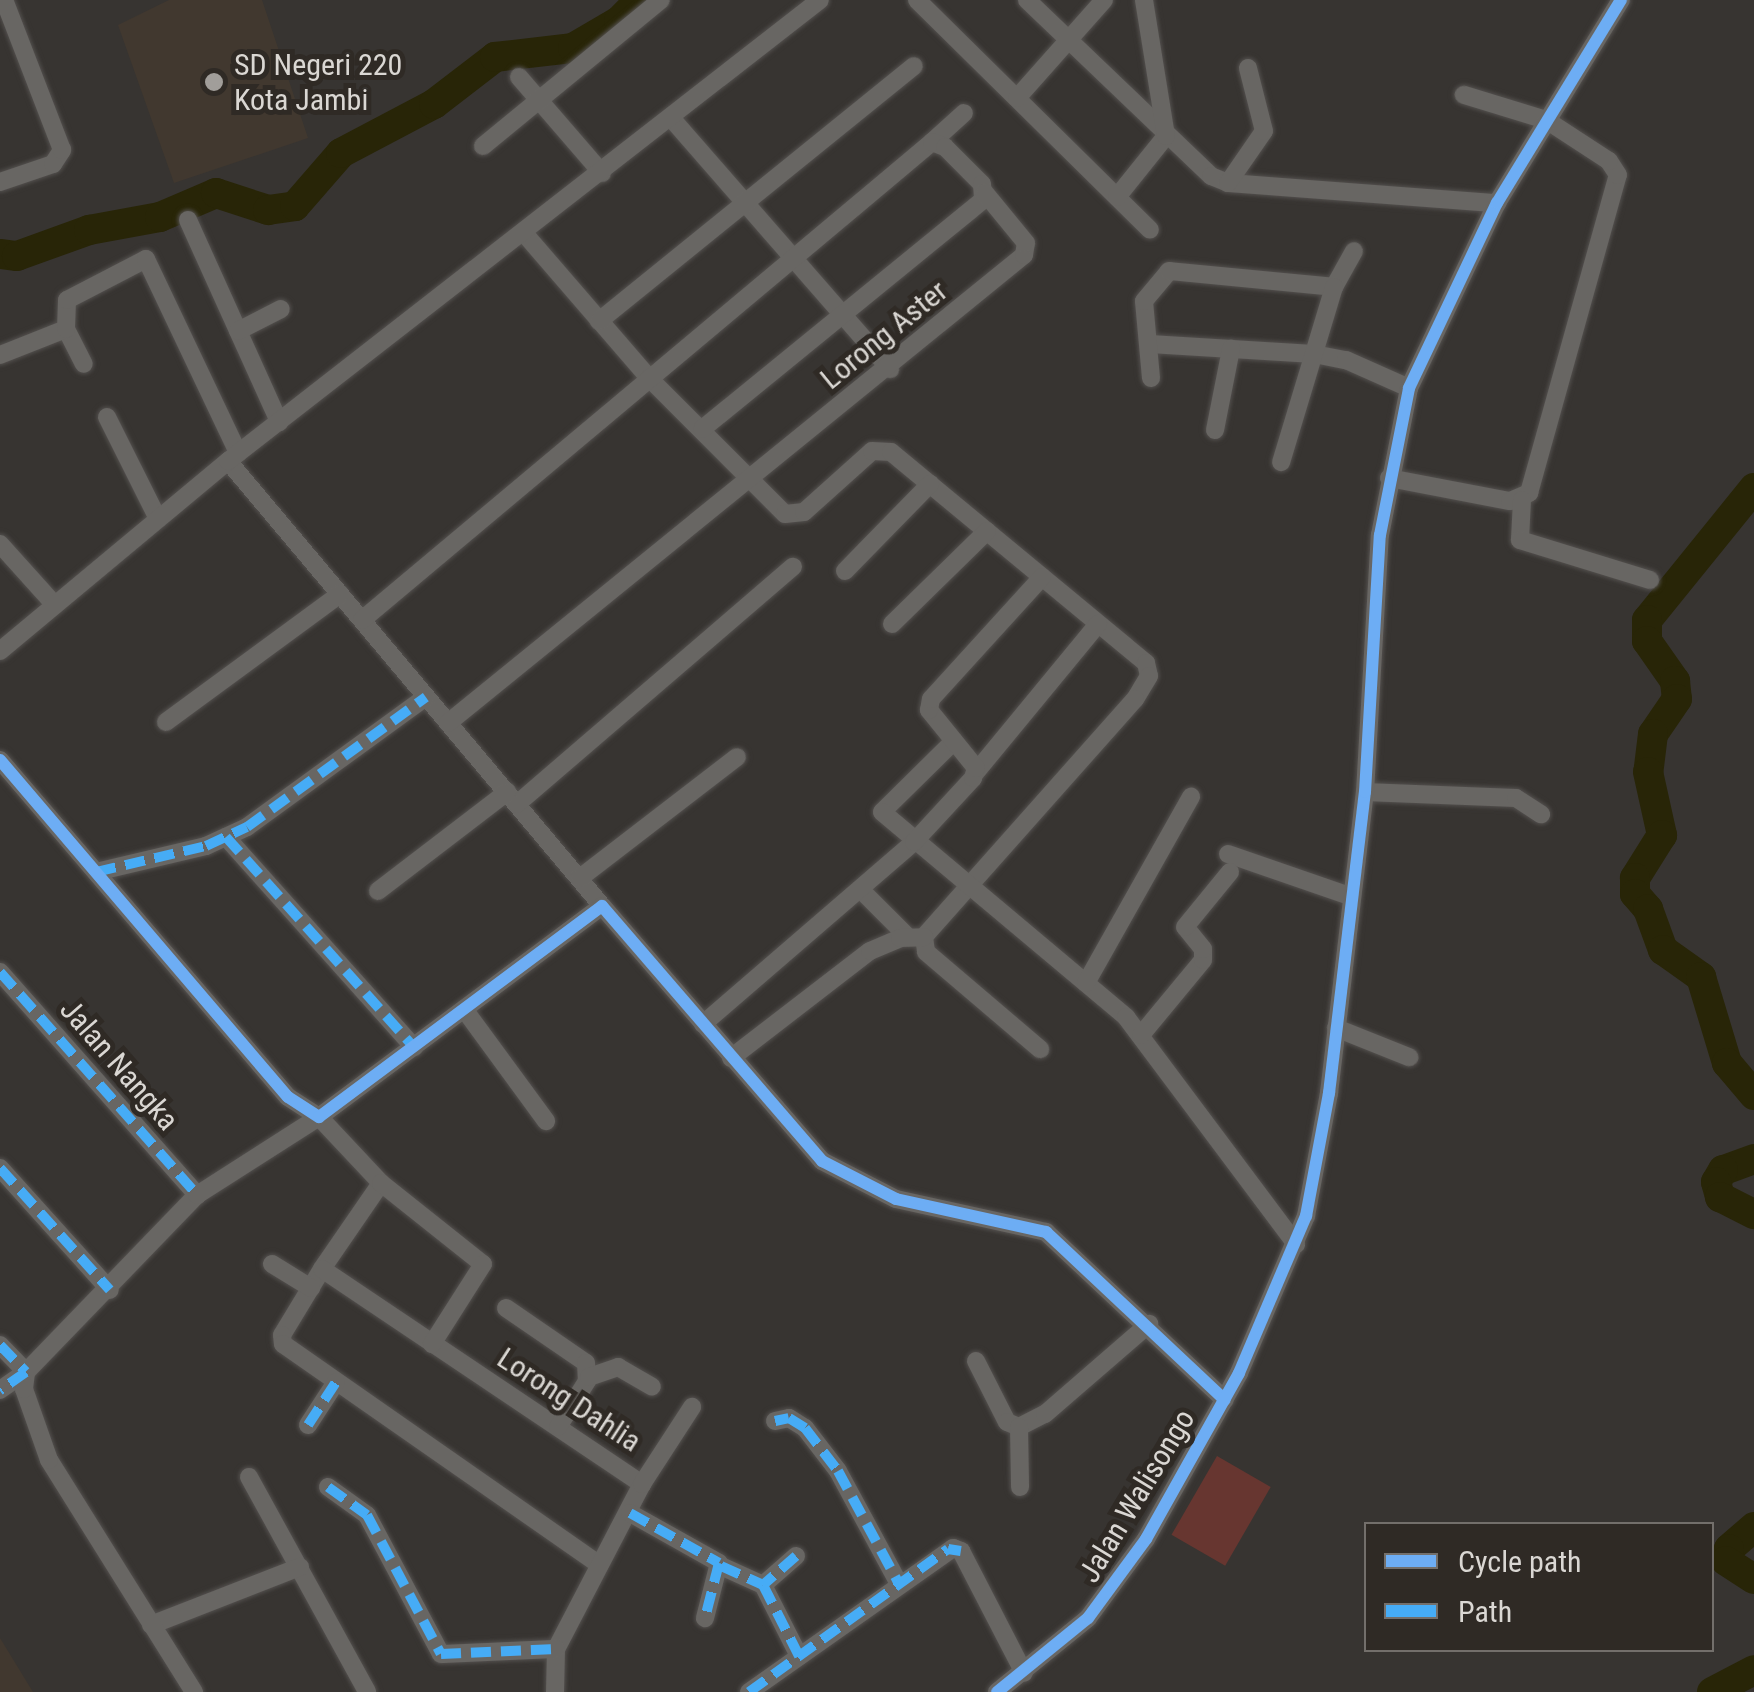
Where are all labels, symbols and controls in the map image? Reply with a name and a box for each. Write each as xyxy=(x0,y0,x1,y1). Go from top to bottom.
place label: SD Negeri 220 Kota Jambi xyxy=(234,47,402,118)
marker: SD Negeri 220 Kota Jambi xyxy=(203,71,225,93)
street label: Lorong Aster xyxy=(813,273,955,397)
street label: Jalan Nangka xyxy=(52,992,186,1138)
street label: Lorong Dahlia xyxy=(491,1340,647,1460)
street label: Jalan Walisongo xyxy=(1071,1403,1203,1589)
legend xyxy=(1364,1522,1714,1652)
text: Cycle path xyxy=(1458,1544,1582,1579)
text: Path xyxy=(1458,1594,1512,1629)

